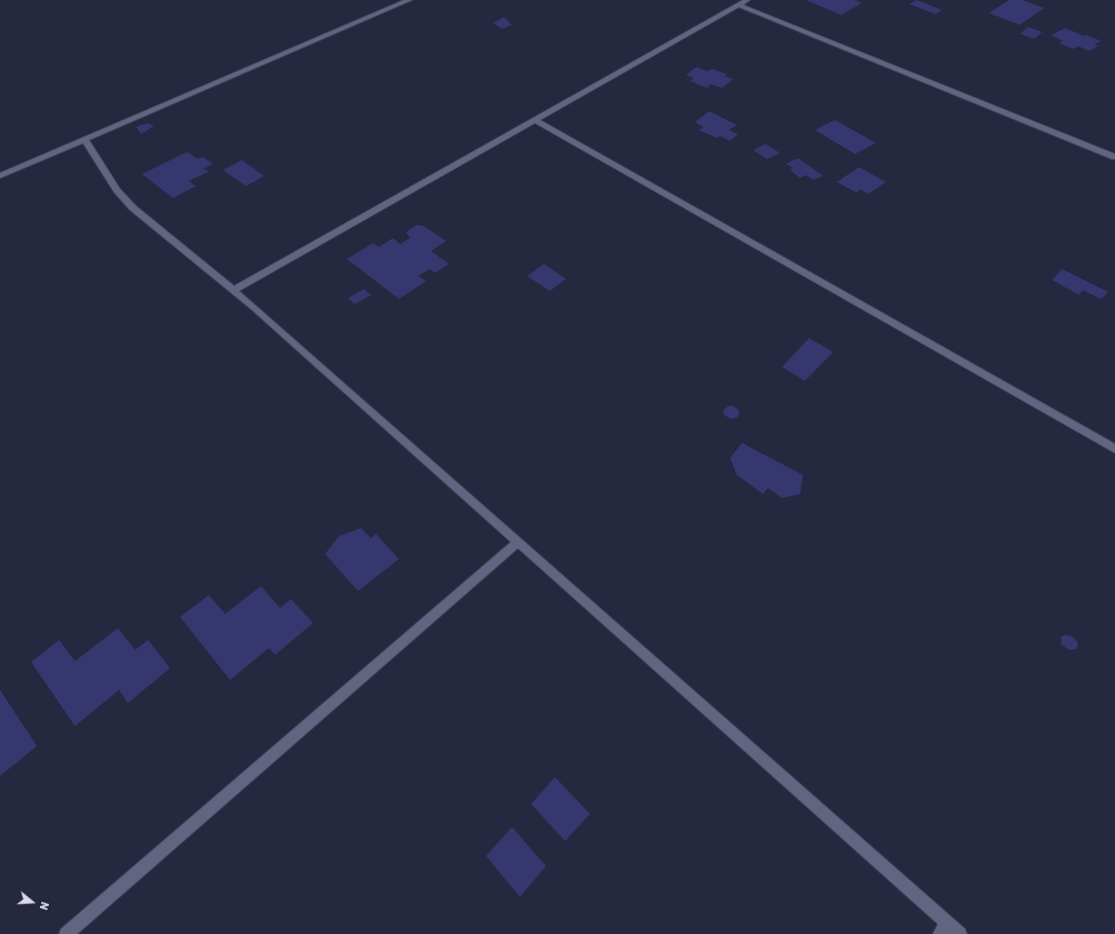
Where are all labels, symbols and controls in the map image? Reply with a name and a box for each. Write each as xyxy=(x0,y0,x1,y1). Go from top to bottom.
north arrow xyxy=(12,882,52,922)
text: N xyxy=(36,900,51,912)

